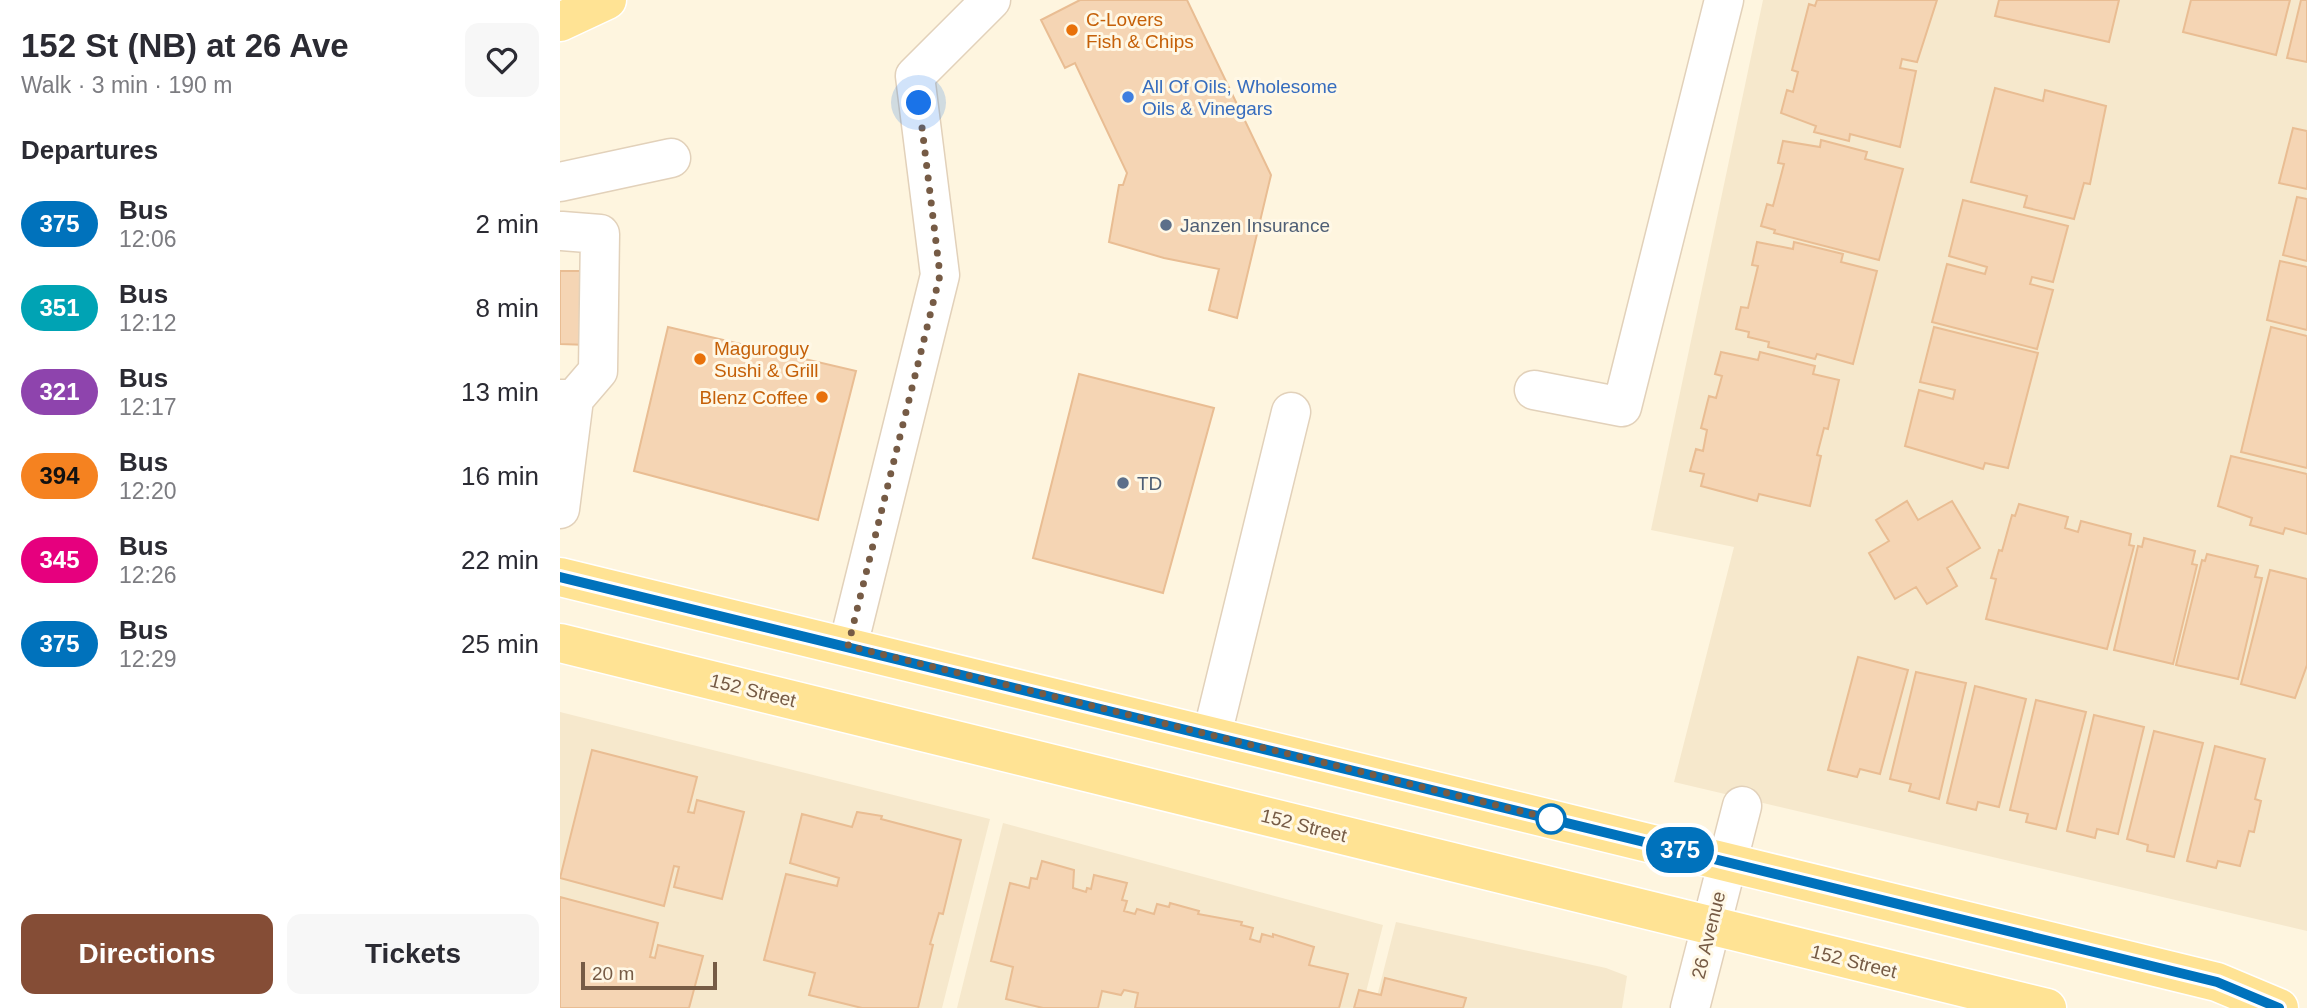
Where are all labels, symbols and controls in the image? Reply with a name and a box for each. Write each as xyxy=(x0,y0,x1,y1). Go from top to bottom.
place label: C-Lovers Fish & Chips xyxy=(1086,9,1194,52)
marker: C-Lovers Fish & Chips xyxy=(1064,22,1080,38)
button: heart xyxy=(465,23,539,97)
text: 152 St (NB) at 26 Ave xyxy=(21,27,349,64)
text: Walk · 3 min · 190 m xyxy=(21,72,232,98)
place label: All Of Oils, Wholesome Oils & Vinegars xyxy=(1142,76,1337,119)
your location xyxy=(901,85,936,120)
marker: All Of Oils, Wholesome Oils & Vinegars xyxy=(1120,89,1136,105)
text: Departures xyxy=(21,135,158,165)
text: Bus xyxy=(119,195,168,225)
text: 2 min xyxy=(475,209,539,239)
text: 375 xyxy=(39,210,80,237)
place label: Janzen Insurance xyxy=(1180,215,1330,236)
marker: Janzen Insurance xyxy=(1158,217,1174,233)
text: 12:06 xyxy=(119,226,177,252)
text: Bus xyxy=(119,279,168,309)
text: 8 min xyxy=(475,293,539,323)
text: 351 xyxy=(39,294,80,321)
text: 12:12 xyxy=(119,310,177,336)
place label: Maguroguy Sushi & Grill xyxy=(714,338,819,381)
marker: Maguroguy Sushi & Grill xyxy=(692,351,708,367)
text: Bus xyxy=(119,363,168,393)
text: 13 min xyxy=(461,377,539,407)
text: 321 xyxy=(39,378,80,405)
place label: Blenz Coffee xyxy=(700,387,808,408)
marker: Blenz Coffee xyxy=(814,389,830,405)
text: 12:17 xyxy=(119,394,177,420)
text: Bus xyxy=(119,447,168,477)
text: 16 min xyxy=(461,461,539,491)
text: 394 xyxy=(39,462,80,489)
place label: TD xyxy=(1137,473,1162,494)
marker: TD xyxy=(1115,475,1131,491)
text: 12:20 xyxy=(119,478,177,504)
text: Bus xyxy=(119,531,168,561)
text: 22 min xyxy=(461,545,539,575)
text: 345 xyxy=(39,546,80,573)
text: 12:26 xyxy=(119,562,177,588)
text: Bus xyxy=(119,615,168,645)
text: 25 min xyxy=(461,629,539,659)
text: 375 xyxy=(39,630,80,657)
text: 12:29 xyxy=(119,646,177,672)
street label: 152 Street xyxy=(708,670,799,711)
unlabelled marker xyxy=(1536,804,1566,834)
street label: 152 Street xyxy=(1259,805,1350,846)
line badge: 375 xyxy=(1640,827,1720,873)
text: 375 xyxy=(1660,836,1700,863)
street label: 26 Avenue xyxy=(1687,889,1729,981)
button: Directions xyxy=(21,914,273,994)
button: Tickets xyxy=(287,914,539,994)
street label: 152 Street xyxy=(1809,941,1900,982)
scale bar xyxy=(581,959,718,991)
text: 20 m xyxy=(592,963,634,984)

